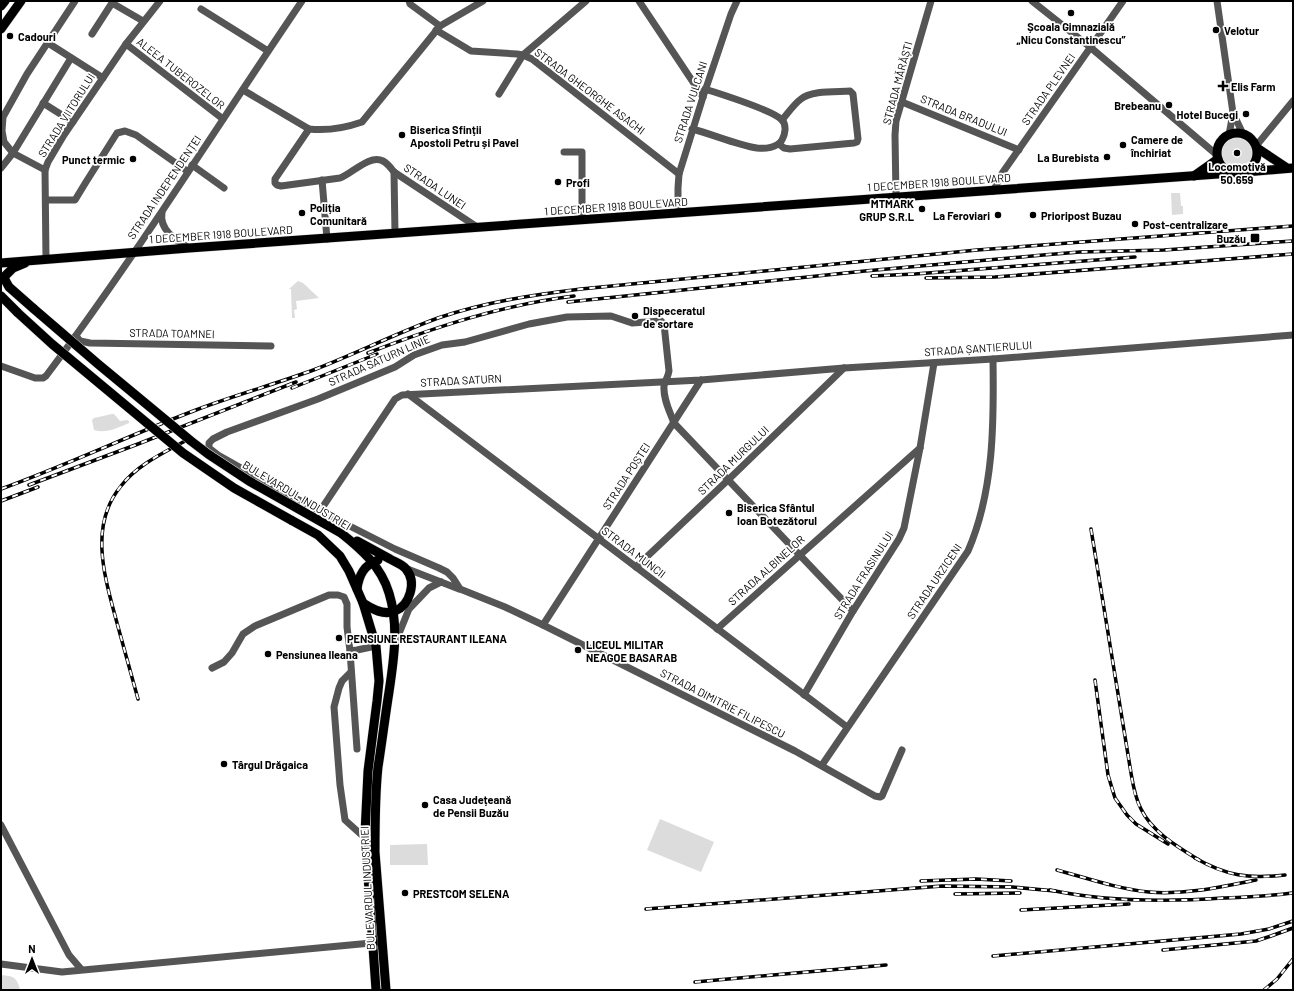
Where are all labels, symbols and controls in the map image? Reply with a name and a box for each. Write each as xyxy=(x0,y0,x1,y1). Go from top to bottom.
marker: Școala Gimnazială „Nicu Constantinescu” xyxy=(1066,8,1076,18)
place label: Școala Gimnazială „Nicu Constantinescu” xyxy=(1016,20,1126,46)
place label: Velotur xyxy=(1224,24,1260,37)
marker: Velotur xyxy=(1211,25,1221,35)
place label: Cadouri xyxy=(18,30,56,43)
marker: Cadouri xyxy=(5,31,15,41)
street label: ALEEA TUBEROZELOR xyxy=(134,35,228,112)
street label: STRADA MĂRĂȘTI xyxy=(880,40,914,126)
street label: STRADA GHEORGHE ASACHI xyxy=(532,45,648,137)
street label: STRADA PLEVNEI xyxy=(1018,51,1078,127)
street label: STRADA VULCANI xyxy=(671,60,709,144)
street label: STRADA VIITORULUI xyxy=(35,71,97,159)
place label: Elis Farm xyxy=(1231,80,1275,93)
marker: Elis Farm xyxy=(1218,81,1228,91)
street label: STRADA BRADULUI xyxy=(919,92,1009,138)
place label: Brebeanu xyxy=(1114,99,1161,112)
marker: Brebeanu xyxy=(1164,100,1174,110)
place label: Hotel Bucegi xyxy=(1177,108,1238,121)
marker: Hotel Bucegi xyxy=(1241,109,1251,119)
place label: Biserica Sfinții Apostoli Petru și Pavel xyxy=(410,123,519,149)
marker: Biserica Sfinții Apostoli Petru și Pavel xyxy=(397,130,407,140)
street label: STRADA INDEPENDENȚEI xyxy=(124,133,204,241)
place label: Camere de închiriat xyxy=(1130,133,1183,159)
marker: Camere de închiriat xyxy=(1118,140,1128,150)
marker: Locomotivă 50.659 xyxy=(1232,148,1242,158)
place label: La Burebista xyxy=(1037,151,1099,164)
marker: La Burebista xyxy=(1102,152,1112,162)
place label: Punct termic xyxy=(62,153,125,166)
marker: Punct termic xyxy=(128,154,138,164)
place label: Locomotivă 50.659 xyxy=(1208,160,1266,186)
street label: STRADA LUNEI xyxy=(402,161,468,211)
street label: 1 DECEMBER 1918 BOULEVARD xyxy=(867,170,1011,194)
place label: Profi xyxy=(566,176,590,189)
marker: Profi xyxy=(553,177,563,187)
street label: 1 DECEMBER 1918 BOULEVARD xyxy=(544,194,688,218)
place label: MTMARK GRUP S.R.L xyxy=(859,197,914,223)
place label: Poliția Comunitară xyxy=(310,201,367,227)
marker: MTMARK GRUP S.R.L xyxy=(917,204,927,214)
marker: Poliția Comunitară xyxy=(297,208,307,218)
place label: La Feroviari xyxy=(933,209,990,222)
place label: Prioripost Buzau xyxy=(1041,209,1122,222)
marker: La Feroviari xyxy=(993,210,1003,220)
marker: Prioripost Buzau xyxy=(1028,210,1038,220)
place label: Post-centralizare xyxy=(1143,218,1228,231)
marker: Post-centralizare xyxy=(1130,219,1140,229)
street label: 1 DECEMBER 1918 BOULEVARD xyxy=(149,222,293,246)
place label: Buzău xyxy=(1216,232,1246,245)
marker: Buzău xyxy=(1249,232,1261,244)
place label: Dispeceratul de sortare xyxy=(643,304,705,330)
marker: Dispeceratul de sortare xyxy=(630,311,640,321)
street label: STRADA TOAMNEI xyxy=(129,326,215,340)
street label: STRADA SATURN LINIE xyxy=(326,332,432,388)
street label: STRADA ȘANTIERULUI xyxy=(924,338,1032,358)
street label: STRADA SATURN xyxy=(420,371,502,389)
street label: STRADA MURGULUI xyxy=(695,423,771,497)
street label: STRADA POȘTEI xyxy=(600,440,652,512)
street label: BULEVARDUL INDUSTRIEI xyxy=(241,458,353,532)
place label: Biserica Sfântul Ioan Botezătorul xyxy=(737,501,817,527)
marker: Biserica Sfântul Ioan Botezătorul xyxy=(724,508,734,518)
street label: STRADA MUNCII xyxy=(600,524,668,580)
street label: STRADA FRASINULUI xyxy=(831,529,895,621)
street label: STRADA ALBINELOR xyxy=(725,532,807,608)
street label: STRADA URZICENI xyxy=(904,541,964,621)
place label: PENSIUNE RESTAURANT ILEANA xyxy=(347,632,508,645)
marker: PENSIUNE RESTAURANT ILEANA xyxy=(334,633,344,643)
place label: LICEUL MILITAR NEAGOE BASARAB xyxy=(586,638,678,664)
marker: LICEUL MILITAR NEAGOE BASARAB xyxy=(573,645,583,655)
place label: Pensiunea Ileana xyxy=(276,648,358,661)
marker: Pensiunea Ileana xyxy=(263,649,273,659)
street label: STRADA DIMITRIE FILIPESCU xyxy=(658,666,788,740)
place label: Târgul Drăgaica xyxy=(232,758,308,771)
marker: Târgul Drăgaica xyxy=(219,759,229,769)
place label: Casa Județeană de Pensii Buzău xyxy=(433,793,511,819)
marker: Casa Județeană de Pensii Buzău xyxy=(420,800,430,810)
street label: BULEVARDUL INDUSTRIEI xyxy=(357,826,377,950)
place label: PRESTCOM SELENA xyxy=(413,887,510,900)
marker: PRESTCOM SELENA xyxy=(400,888,410,898)
north arrow xyxy=(12,939,52,979)
text: N xyxy=(28,942,36,955)

